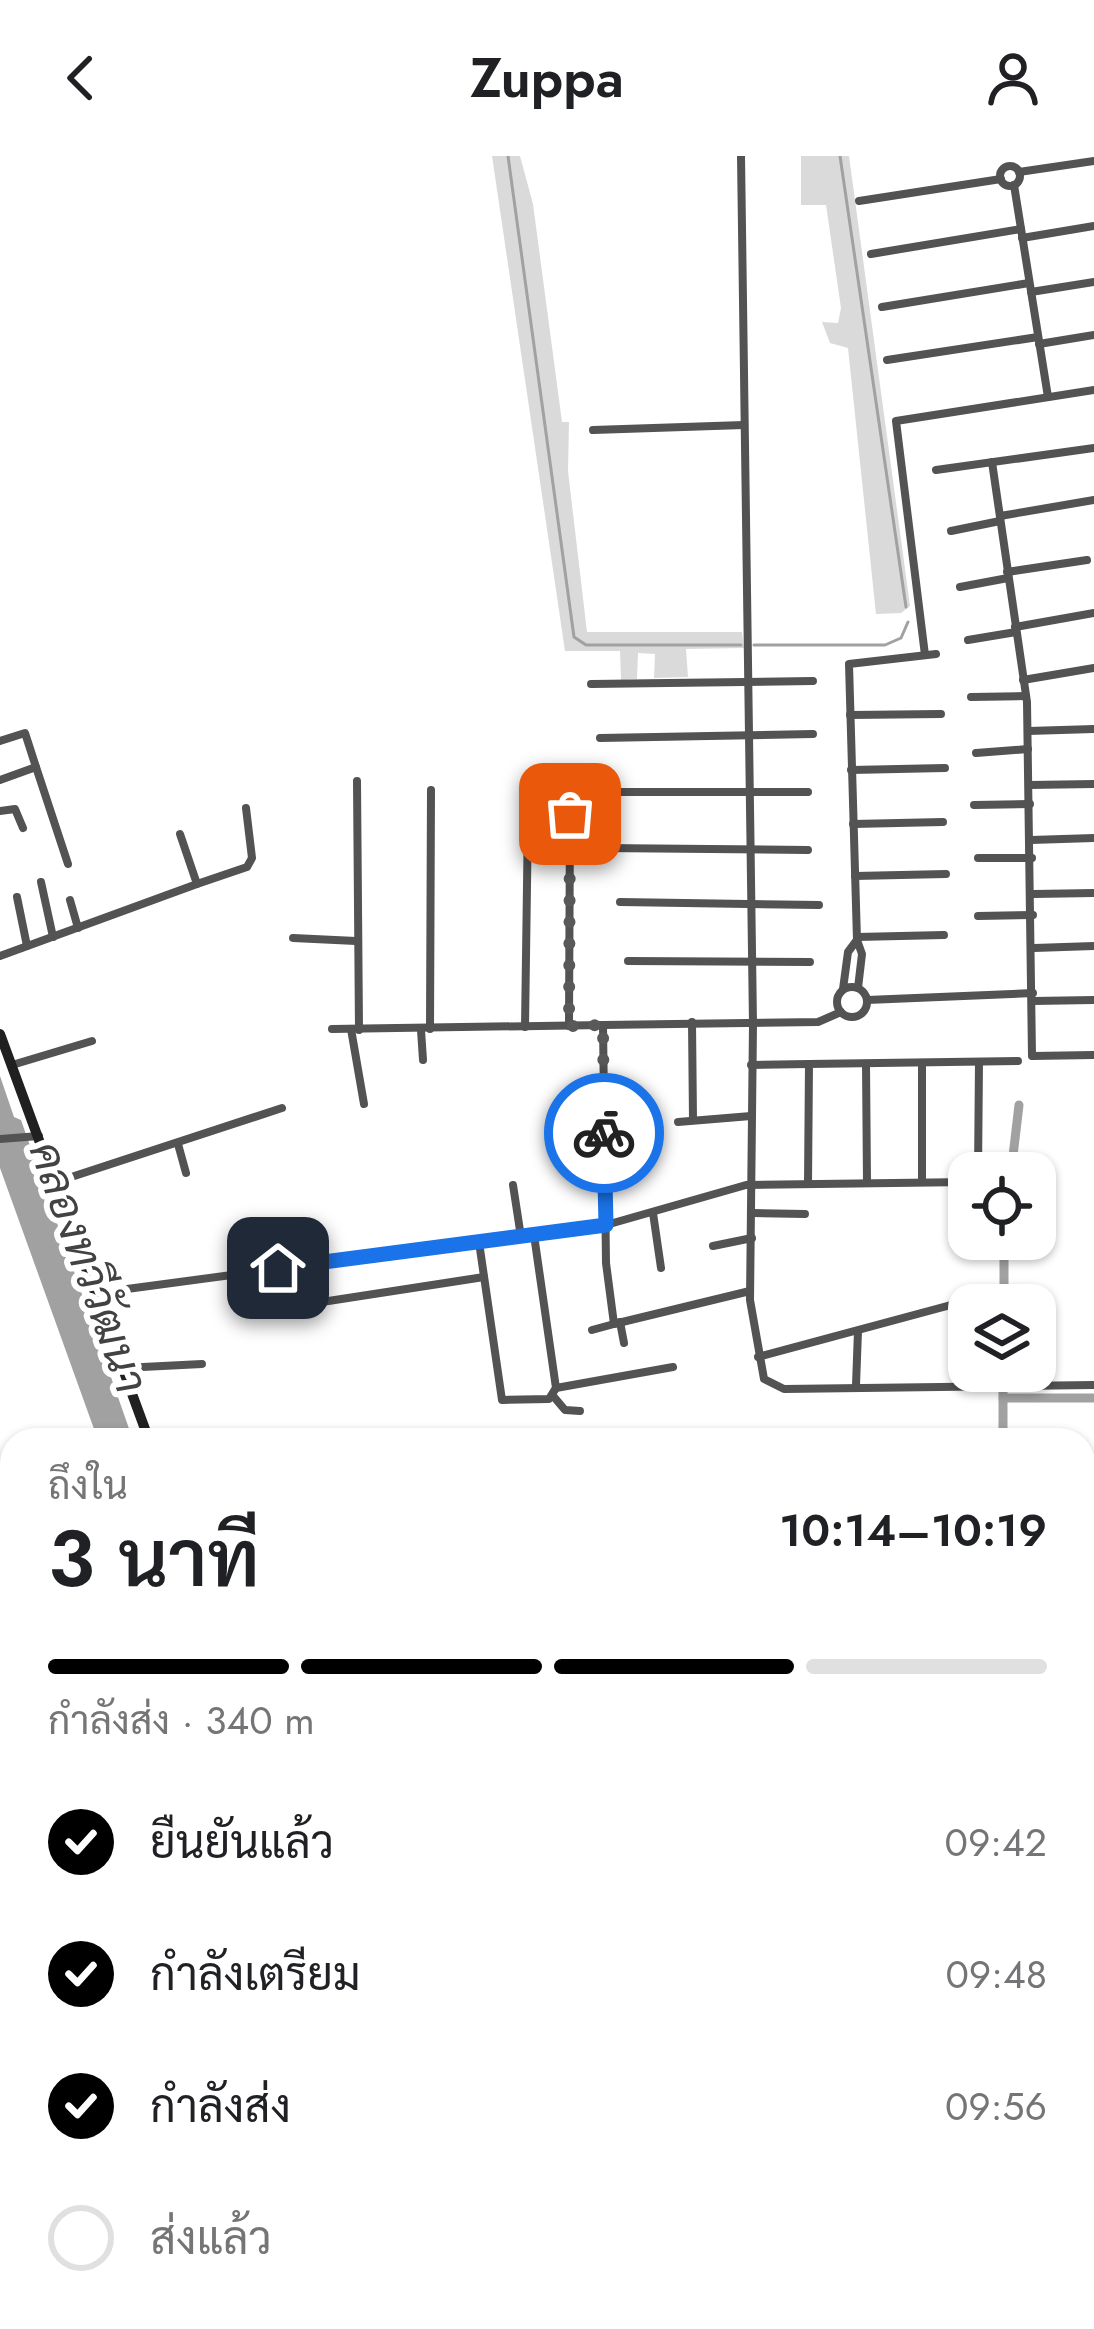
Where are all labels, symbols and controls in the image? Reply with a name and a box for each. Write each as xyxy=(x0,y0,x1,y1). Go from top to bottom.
text: Zuppa xyxy=(470,39,624,117)
icon: back xyxy=(48,45,114,111)
icon: person xyxy=(980,45,1046,111)
pin xyxy=(519,763,621,865)
icon: bag xyxy=(537,781,603,847)
courier xyxy=(544,1073,664,1193)
icon: bike xyxy=(571,1100,637,1166)
water label: คลองทวีวัฒนา xyxy=(13,1132,164,1402)
map controls xyxy=(948,1152,1056,1392)
button: locate xyxy=(948,1152,1056,1260)
pin xyxy=(227,1217,329,1319)
icon: home xyxy=(245,1235,311,1301)
button: layers xyxy=(948,1284,1056,1392)
text: ถึงใน xyxy=(48,1457,128,1514)
text: 10:14–10:19 xyxy=(779,1498,1047,1563)
text: 3 นาที xyxy=(48,1503,260,1615)
text: กำลังส่ง · 340 m xyxy=(48,1692,315,1749)
icon: check xyxy=(48,1809,114,1875)
text: ยืนยันแล้ว xyxy=(150,1810,334,1875)
text: 09:42 xyxy=(945,1814,1047,1871)
icon: check xyxy=(48,1941,114,2007)
text: กำลังเตรียม xyxy=(150,1942,361,2007)
text: 09:48 xyxy=(945,1946,1047,2003)
icon: check xyxy=(48,2073,114,2139)
text: กำลังส่ง xyxy=(150,2074,291,2139)
text: 09:56 xyxy=(945,2078,1047,2135)
text: ส่งแล้ว xyxy=(150,2206,272,2271)

